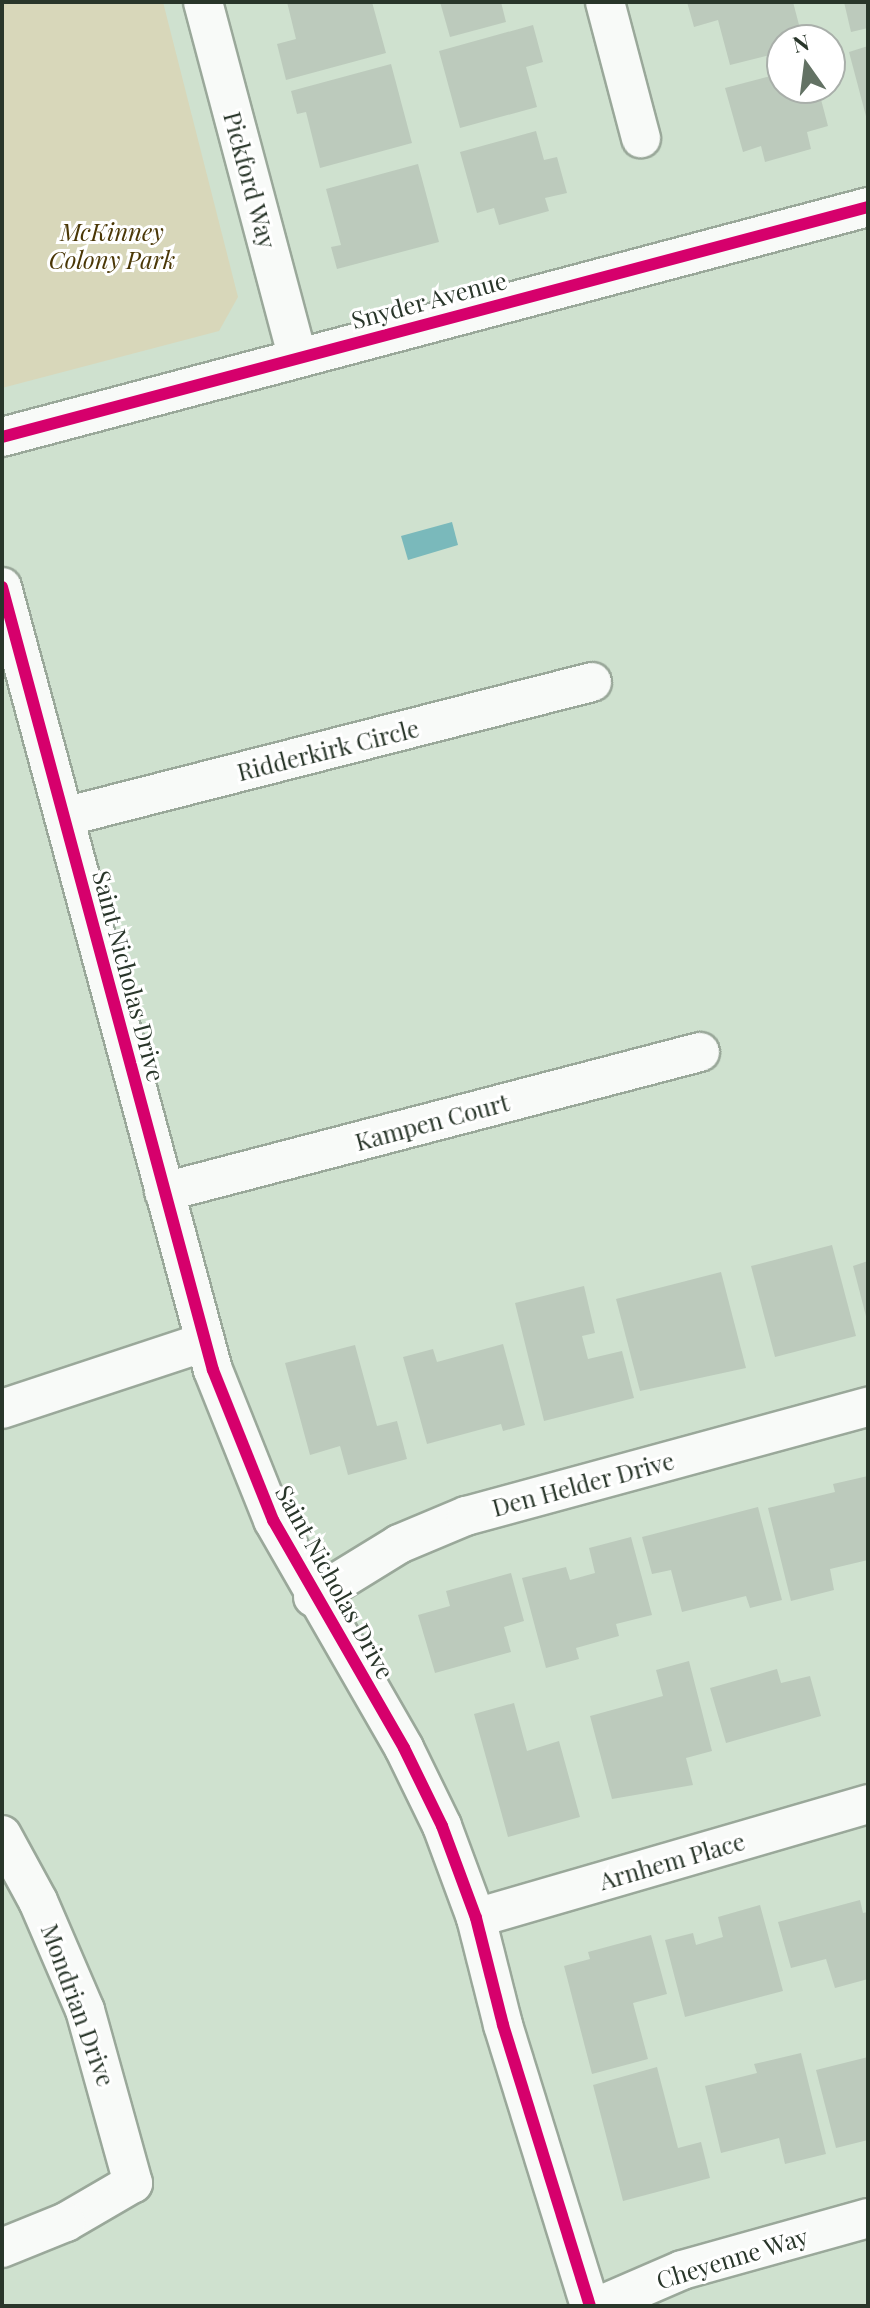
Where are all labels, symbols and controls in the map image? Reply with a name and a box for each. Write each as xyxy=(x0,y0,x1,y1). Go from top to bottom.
north arrow xyxy=(766,24,846,104)
text: N xyxy=(789,26,812,59)
street label: Pickford Way xyxy=(218,108,282,252)
park label: McKinney Colony Park xyxy=(49,218,175,274)
street label: Snyder Avenue xyxy=(348,265,510,335)
street label: Ridderkirk Circle xyxy=(234,713,422,787)
street label: Saint Nicholas Drive xyxy=(87,867,171,1085)
street label: Kampen Court xyxy=(352,1088,512,1156)
street label: Den Helder Drive xyxy=(489,1446,677,1522)
street label: Saint Nicholas Drive xyxy=(270,1480,400,1684)
street label: Arnhem Place xyxy=(596,1826,748,1896)
street label: Mondrian Drive xyxy=(35,1920,121,2090)
street label: Cheyenne Way xyxy=(652,2221,812,2295)

